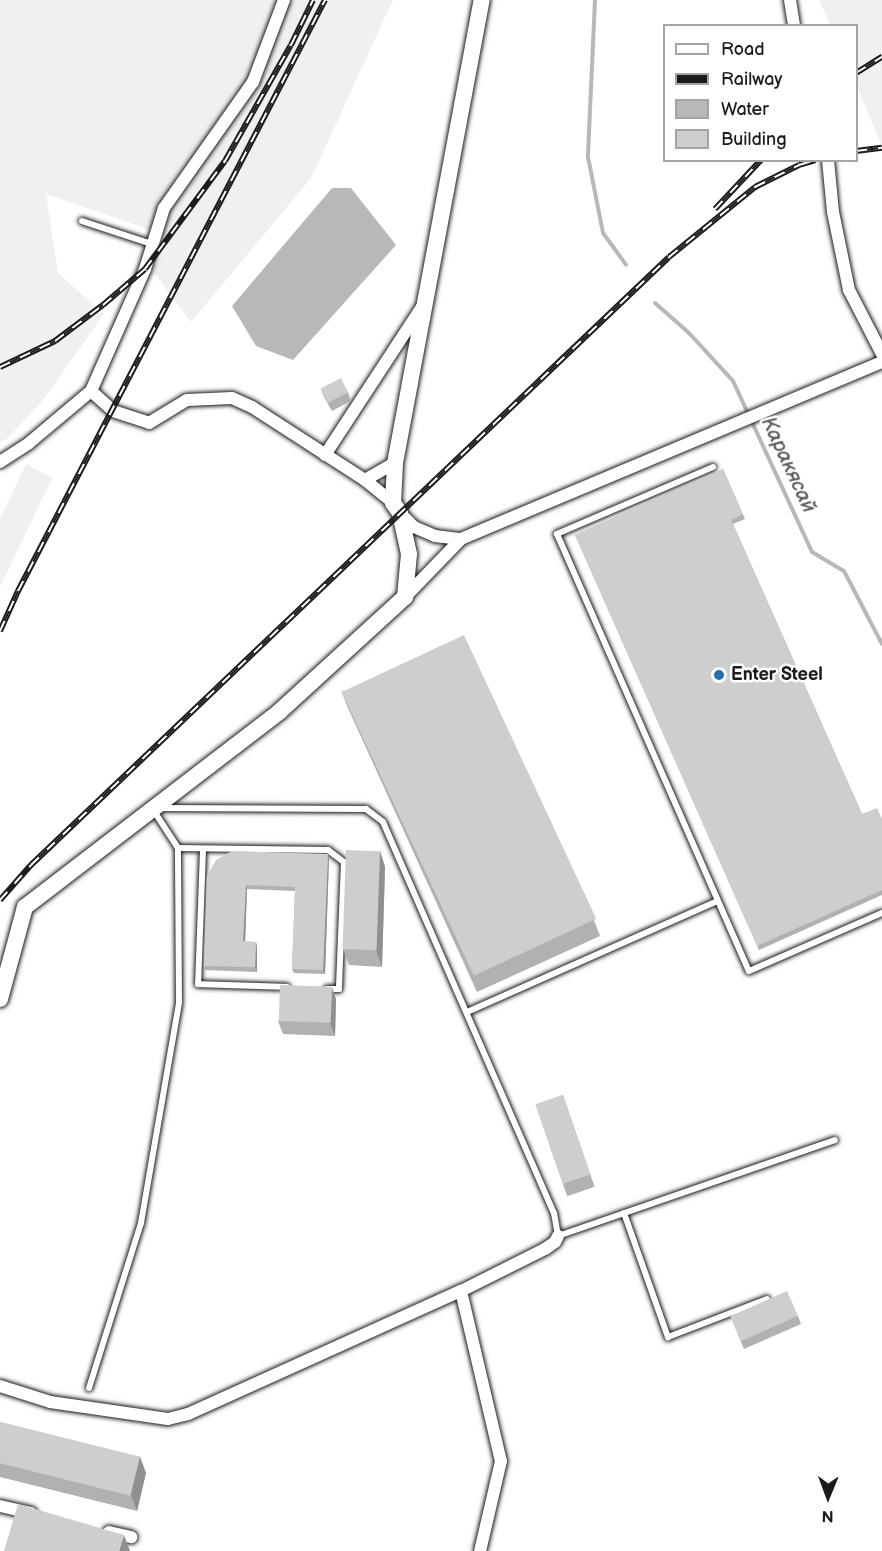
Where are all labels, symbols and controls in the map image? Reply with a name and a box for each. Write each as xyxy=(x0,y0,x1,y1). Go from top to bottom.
legend xyxy=(663,24,858,162)
text: Road xyxy=(721,39,765,60)
text: Railway xyxy=(721,69,783,90)
text: Water xyxy=(721,99,769,120)
text: Building xyxy=(721,129,787,150)
water label: Каракясай xyxy=(755,413,821,517)
place label: Enter Steel xyxy=(731,664,823,686)
marker: Enter Steel xyxy=(712,668,726,682)
north arrow xyxy=(798,1467,858,1527)
text: N xyxy=(821,1506,834,1525)

